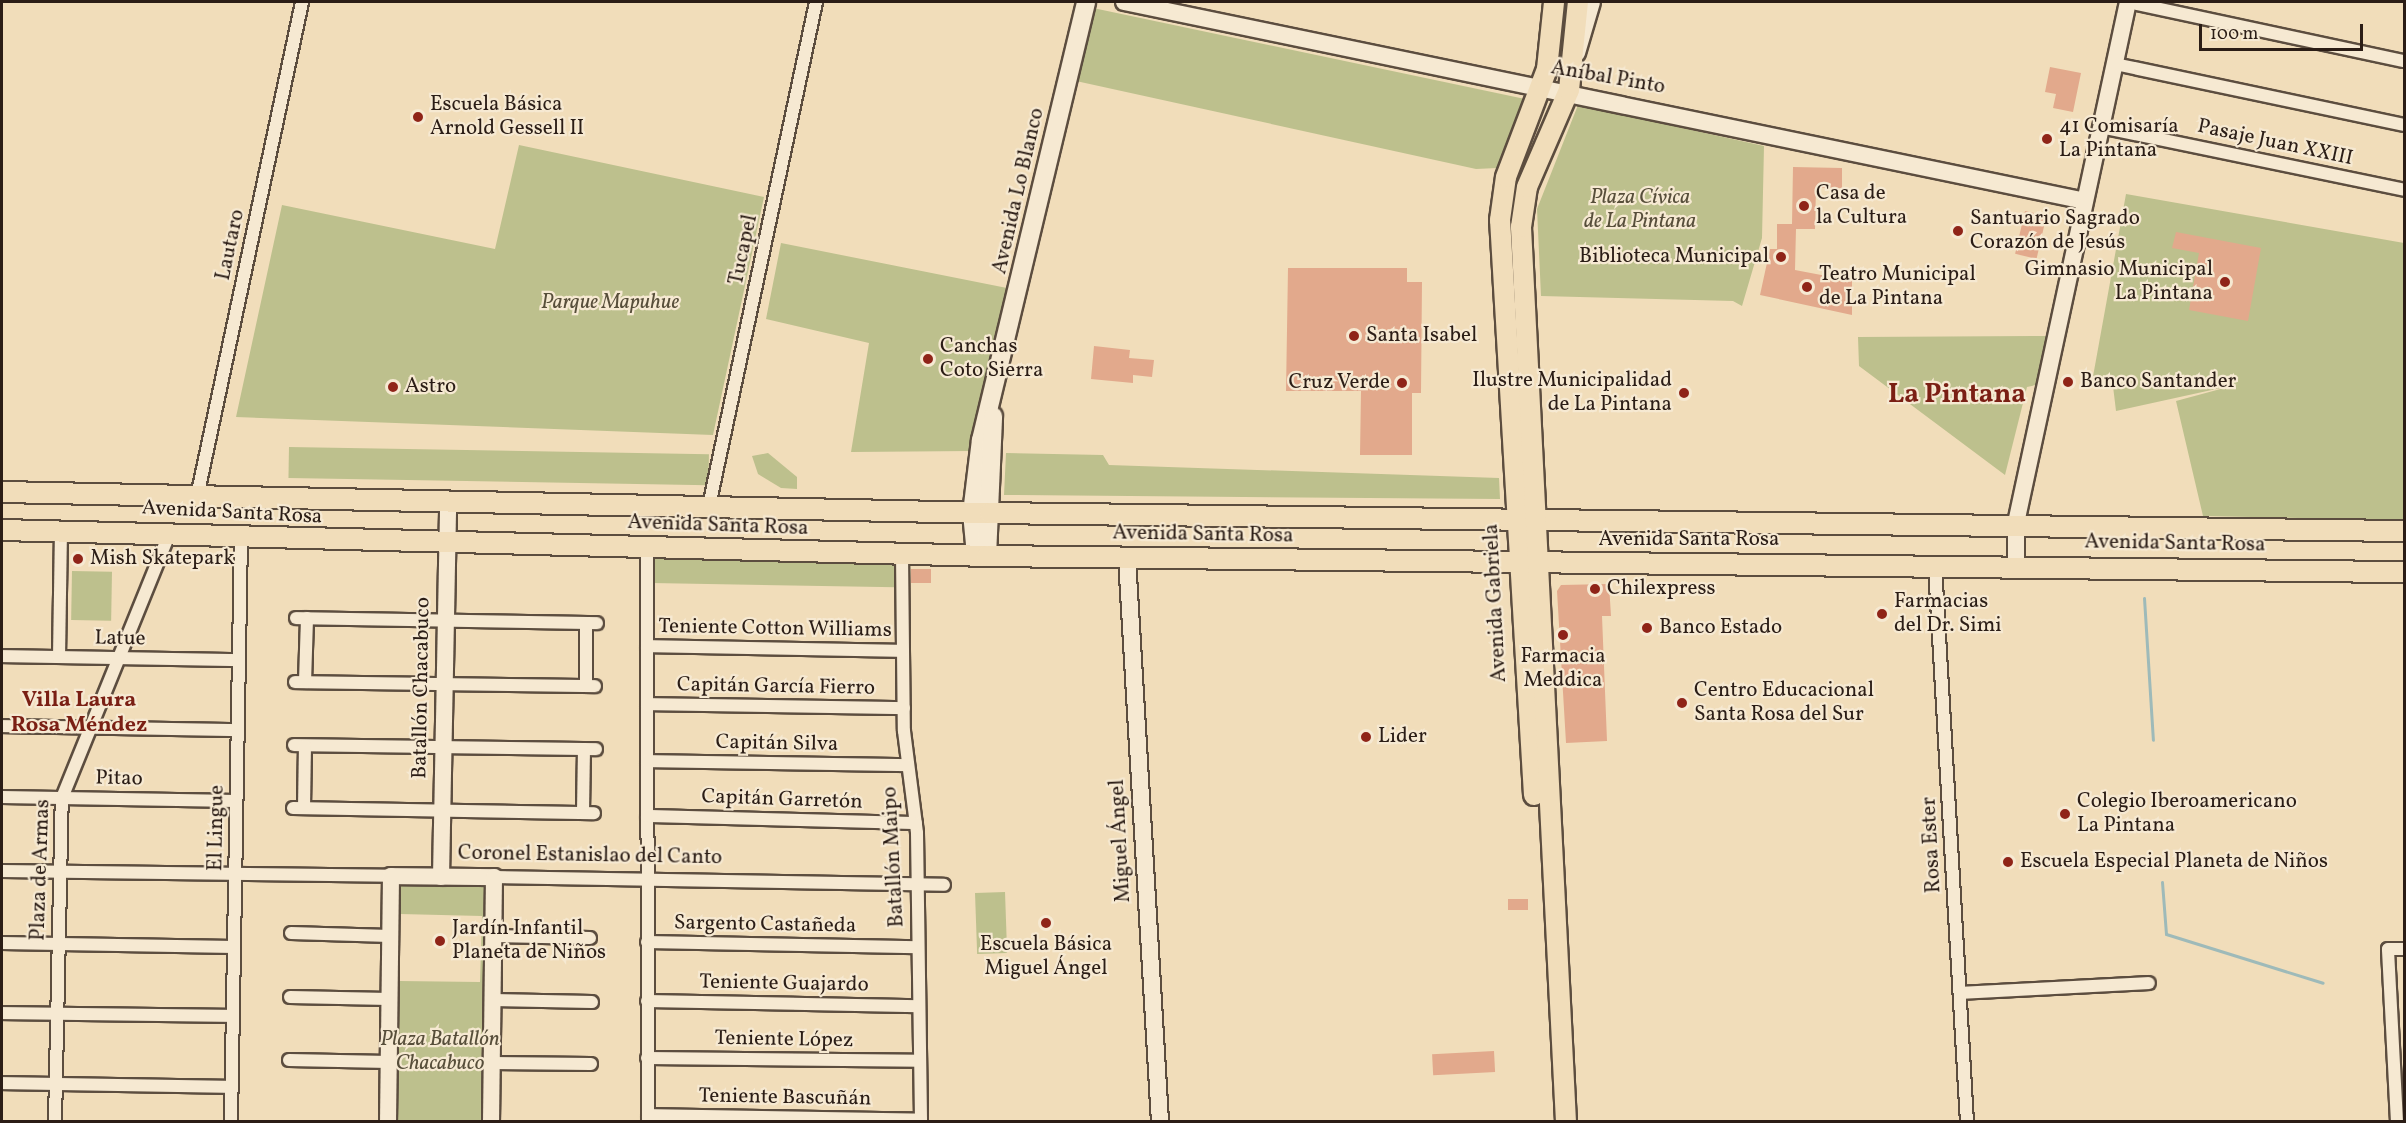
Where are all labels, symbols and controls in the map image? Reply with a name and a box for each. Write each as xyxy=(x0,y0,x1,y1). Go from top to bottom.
scale bar xyxy=(2202,12,2366,50)
text: 100 m xyxy=(2210,22,2259,47)
street label: Aníbal Pinto xyxy=(1549,56,1667,100)
place label: Escuela Básica Arnold Gessell II xyxy=(430,92,584,142)
street label: Avenida Lo Blanco xyxy=(988,105,1050,277)
marker: Escuela Básica Arnold Gessell II xyxy=(411,110,425,124)
place label: 41 Comisaría La Pintana xyxy=(2059,114,2179,164)
street label: Pasaje Juan XXIII xyxy=(2195,114,2355,172)
marker: 41 Comisaría La Pintana xyxy=(2040,132,2054,146)
place label: Casa de la Cultura xyxy=(1816,181,1907,231)
park label: Plaza Cívica de La Pintana xyxy=(1584,185,1696,235)
marker: Casa de la Cultura xyxy=(1797,199,1811,213)
place label: Santuario Sagrado Corazón de Jesús xyxy=(1970,206,2140,256)
street label: Lautaro xyxy=(211,207,251,283)
street label: Tucapel xyxy=(724,213,764,287)
marker: Santuario Sagrado Corazón de Jesús xyxy=(1951,224,1965,238)
place label: Biblioteca Municipal xyxy=(1579,244,1769,270)
marker: Biblioteca Municipal xyxy=(1774,250,1788,264)
place label: Gimnasio Municipal La Pintana xyxy=(2025,257,2213,307)
place label: Teatro Municipal de La Pintana xyxy=(1819,262,1976,312)
marker: Gimnasio Municipal La Pintana xyxy=(2218,275,2232,289)
marker: Teatro Municipal de La Pintana xyxy=(1800,280,1814,294)
park label: Parque Mapuhue xyxy=(541,290,679,316)
place label: Santa Isabel xyxy=(1366,323,1477,349)
marker: Santa Isabel xyxy=(1347,329,1361,343)
place label: Canchas Coto Sierra xyxy=(940,334,1043,384)
marker: Canchas Coto Sierra xyxy=(921,352,935,366)
place label: Ilustre Municipalidad de La Pintana xyxy=(1472,368,1672,418)
place label: Banco Santander xyxy=(2080,369,2236,395)
place label: Cruz Verde xyxy=(1288,370,1390,396)
place label: Astro xyxy=(405,374,456,400)
marker: Banco Santander xyxy=(2061,375,2075,389)
marker: Cruz Verde xyxy=(1395,376,1409,390)
marker: Astro xyxy=(386,380,400,394)
district label: La Pintana xyxy=(1888,380,2026,412)
marker: Ilustre Municipalidad de La Pintana xyxy=(1677,386,1691,400)
street label: Avenida Santa Rosa xyxy=(141,496,323,530)
street label: Avenida Santa Rosa xyxy=(627,510,809,542)
street label: Avenida Santa Rosa xyxy=(1112,521,1294,549)
street label: Avenida Gabriela xyxy=(1479,523,1513,683)
street label: Avenida Santa Rosa xyxy=(1599,527,1779,553)
street label: Avenida Santa Rosa xyxy=(2084,530,2266,558)
place label: Mish Skatepark xyxy=(90,546,235,572)
marker: Mish Skatepark xyxy=(71,552,85,566)
place label: Chilexpress xyxy=(1607,576,1715,602)
marker: Chilexpress xyxy=(1588,582,1602,596)
place label: Farmacias del Dr. Simi xyxy=(1894,589,2002,639)
street label: Batallón Chacabuco xyxy=(408,597,436,779)
marker: Farmacias del Dr. Simi xyxy=(1875,607,1889,621)
street label: Teniente Cotton Williams xyxy=(658,614,892,644)
place label: Banco Estado xyxy=(1659,615,1782,641)
marker: Banco Estado xyxy=(1640,621,1654,635)
street label: Latue xyxy=(94,626,146,652)
marker: Farmacia Meddica xyxy=(1556,628,1570,642)
place label: Farmacia Meddica xyxy=(1520,644,1606,694)
street label: Capitán García Fierro xyxy=(677,673,875,701)
place label: Centro Educacional Santa Rosa del Sur xyxy=(1694,678,1874,728)
district label: Villa Laura Rosa Méndez xyxy=(11,687,147,738)
marker: Centro Educacional Santa Rosa del Sur xyxy=(1675,696,1689,710)
place label: Lider xyxy=(1378,724,1427,750)
street label: Capitán Silva xyxy=(715,730,839,758)
marker: Lider xyxy=(1359,730,1373,744)
street label: Pitao xyxy=(95,766,143,792)
street label: Miguel Ángel xyxy=(1105,779,1137,903)
street label: El Lingue xyxy=(204,785,230,871)
street label: Capitán Garretón xyxy=(701,785,863,815)
street label: Batallón Maipo xyxy=(878,786,910,928)
place label: Colegio Iberoamericano La Pintana xyxy=(2077,789,2297,839)
street label: Rosa Ester xyxy=(1917,796,1947,894)
street label: Plaza de Armas xyxy=(26,799,56,941)
marker: Colegio Iberoamericano La Pintana xyxy=(2058,807,2072,821)
street label: Coronel Estanislao del Canto xyxy=(458,841,722,871)
place label: Escuela Especial Planeta de Niños xyxy=(2020,849,2328,875)
marker: Escuela Especial Planeta de Niños xyxy=(2001,855,2015,869)
street label: Sargento Castañeda xyxy=(674,911,856,939)
place label: Jardín Infantil Planeta de Niños xyxy=(452,916,606,966)
marker: Escuela Básica Miguel Ángel xyxy=(1039,916,1053,930)
place label: Escuela Básica Miguel Ángel xyxy=(980,932,1112,982)
marker: Jardín Infantil Planeta de Niños xyxy=(433,934,447,948)
street label: Teniente Guajardo xyxy=(699,970,869,998)
street label: Teniente López xyxy=(714,1026,854,1054)
park label: Plaza Batallón Chacabuco xyxy=(380,1027,500,1077)
street label: Teniente Bascuñán xyxy=(698,1084,872,1112)

